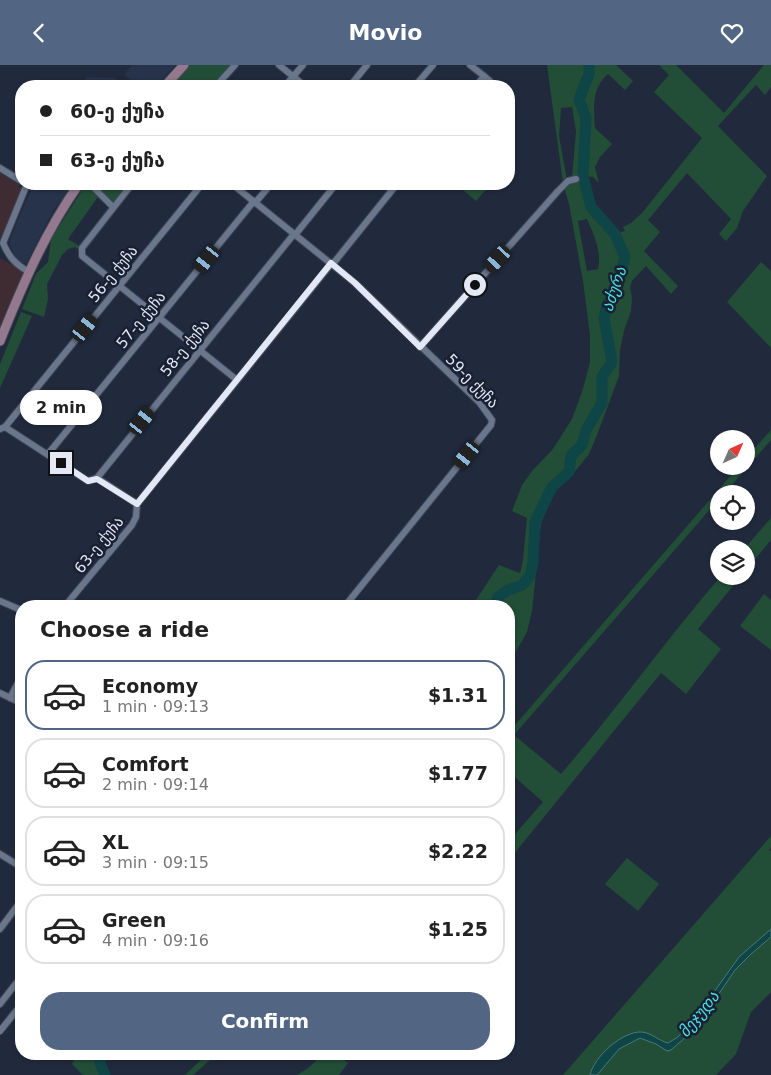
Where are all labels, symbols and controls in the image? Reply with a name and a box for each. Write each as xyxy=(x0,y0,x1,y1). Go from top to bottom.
icon: back xyxy=(25,19,53,47)
icon: heart xyxy=(718,19,746,47)
text: Movio xyxy=(348,20,423,45)
text: 60-ე ქუჩა xyxy=(70,100,165,122)
text: 63-ე ქუჩა xyxy=(70,149,165,171)
street label: 56-ე ქუჩა xyxy=(85,242,141,306)
car xyxy=(191,243,222,275)
car xyxy=(482,243,513,275)
water label: აძურა xyxy=(598,263,631,314)
route start xyxy=(464,274,486,296)
street label: 57-ე ქუჩა xyxy=(113,288,169,352)
car xyxy=(69,312,100,344)
street label: 58-ე ქუჩა xyxy=(157,316,213,380)
street label: 59-ე ქუჩა xyxy=(442,350,502,412)
callout: 2 min xyxy=(20,391,102,425)
text: 2 min xyxy=(36,398,86,417)
car xyxy=(126,405,157,437)
north arrow xyxy=(710,430,755,475)
map controls xyxy=(710,430,755,585)
car xyxy=(451,439,482,471)
route end xyxy=(50,452,72,474)
button: locate xyxy=(710,485,755,530)
street label: 63-ე ქუჩა xyxy=(71,513,127,577)
button: layers xyxy=(710,540,755,585)
text: Choose a ride xyxy=(40,617,209,642)
icon: car xyxy=(42,673,87,718)
text: Economy xyxy=(102,675,198,697)
text: $1.31 xyxy=(428,684,488,706)
text: 1 min · 09:13 xyxy=(102,697,209,716)
icon: car xyxy=(42,751,87,796)
text: Comfort xyxy=(102,753,189,775)
text: $1.77 xyxy=(428,762,488,784)
text: 2 min · 09:14 xyxy=(102,775,209,794)
icon: car xyxy=(42,829,87,874)
text: XL xyxy=(102,831,129,853)
text: $2.22 xyxy=(428,840,488,862)
text: 3 min · 09:15 xyxy=(102,853,209,872)
icon: car xyxy=(42,907,87,952)
text: Green xyxy=(102,909,166,931)
text: $1.25 xyxy=(428,918,488,940)
text: 4 min · 09:16 xyxy=(102,931,209,950)
water label: მეჯუდა xyxy=(675,987,724,1041)
button: Confirm xyxy=(40,992,490,1050)

